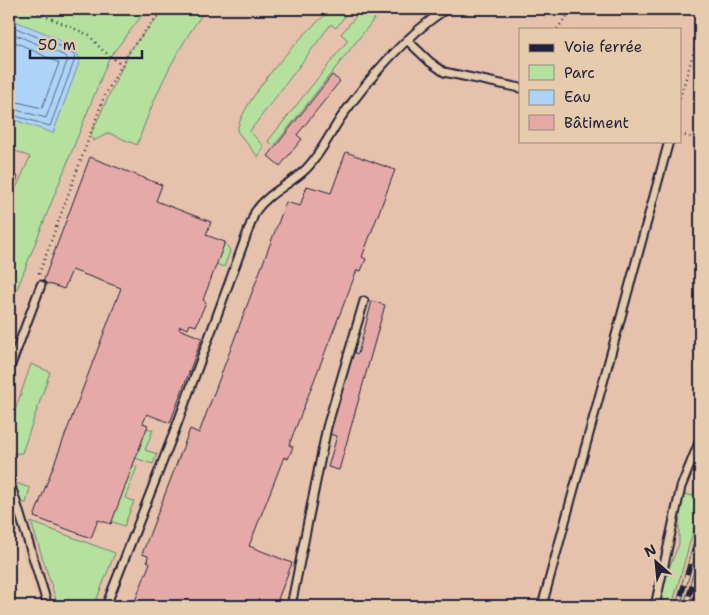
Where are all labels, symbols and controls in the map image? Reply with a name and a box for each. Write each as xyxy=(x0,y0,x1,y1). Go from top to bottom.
scale bar xyxy=(30,28,142,60)
legend xyxy=(519,28,682,142)
text: 50 m xyxy=(38,35,76,55)
text: Voie ferrée xyxy=(564,37,642,57)
text: Parc xyxy=(564,63,595,83)
text: Eau xyxy=(564,87,591,107)
text: Bâtiment xyxy=(564,113,629,133)
north arrow xyxy=(632,538,682,588)
text: N xyxy=(641,540,659,561)

